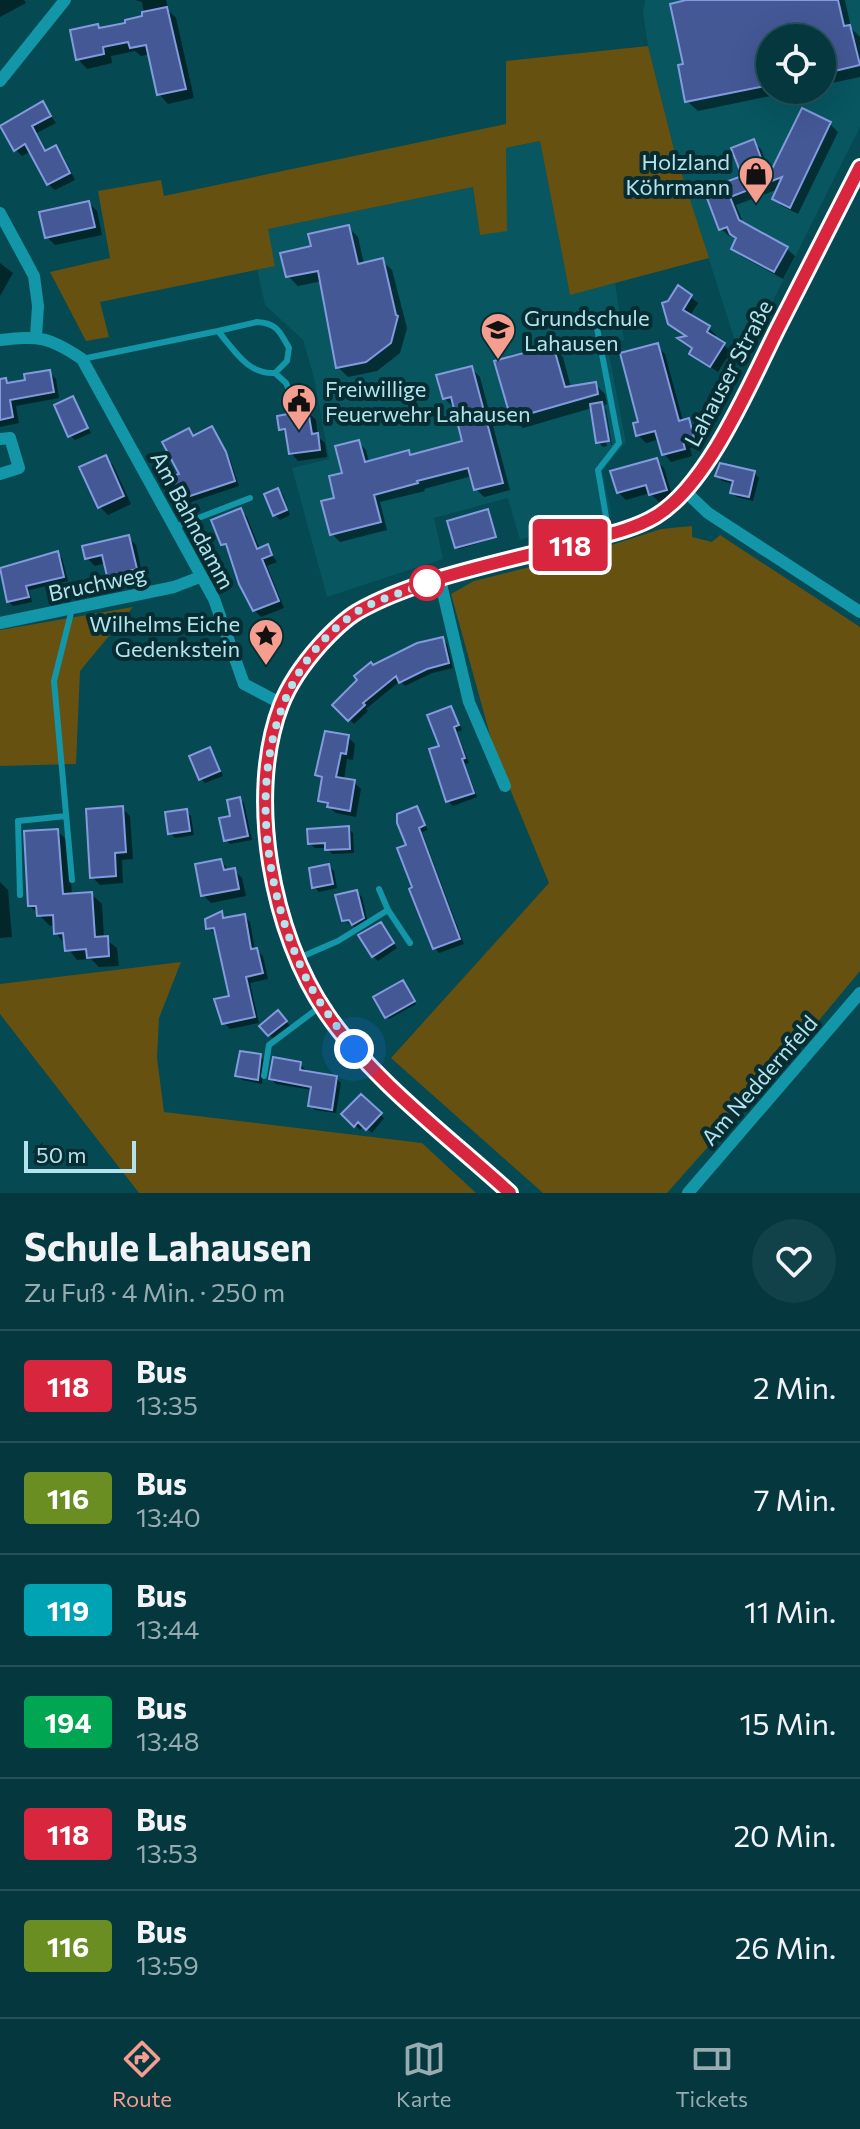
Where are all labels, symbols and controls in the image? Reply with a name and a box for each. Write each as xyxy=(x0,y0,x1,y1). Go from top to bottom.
map controls xyxy=(756,24,836,104)
button: locate xyxy=(756,24,836,104)
place label: Holzland Köhrmann xyxy=(626,148,730,200)
shop icon: Holzland Köhrmann xyxy=(737,155,775,205)
street label: Lahauser Straße xyxy=(678,295,778,451)
place label: Grundschule Lahausen xyxy=(524,304,650,356)
school or university icon: Grundschule Lahausen xyxy=(479,311,517,361)
place label: Freiwillige Feuerwehr Lahausen xyxy=(325,375,531,427)
public building icon: Freiwillige Feuerwehr Lahausen xyxy=(280,382,318,432)
street label: Am Bahndamm xyxy=(145,447,241,593)
line badge: 118 xyxy=(524,519,616,571)
text: 118 xyxy=(549,528,591,562)
street label: Bruchweg xyxy=(46,559,148,607)
unlabelled marker xyxy=(410,566,444,600)
place label: Wilhelms Eiche Gedenkstein xyxy=(89,610,240,662)
place icon: Wilhelms Eiche Gedenkstein xyxy=(247,617,285,667)
street label: Am Neddernfeld xyxy=(695,1010,823,1150)
your location xyxy=(334,1029,374,1069)
scale bar xyxy=(24,1137,136,1173)
text: 50 m xyxy=(36,1141,86,1168)
button: heart xyxy=(752,1219,836,1303)
text: Schule Lahausen xyxy=(24,1222,312,1269)
text: Zu Fuß · 4 Min. · 250 m xyxy=(24,1276,285,1307)
text: Bus xyxy=(136,1352,187,1389)
text: 2 Min. xyxy=(753,1368,836,1405)
text: 118 xyxy=(47,1369,89,1403)
text: 13:35 xyxy=(136,1389,198,1420)
text: Bus xyxy=(136,1464,187,1501)
text: 7 Min. xyxy=(754,1480,836,1517)
text: 116 xyxy=(47,1481,89,1515)
text: 13:40 xyxy=(136,1501,201,1532)
text: Bus xyxy=(136,1576,187,1613)
text: 11 Min. xyxy=(744,1592,836,1629)
text: 119 xyxy=(47,1593,89,1627)
text: 13:44 xyxy=(136,1613,199,1644)
text: Bus xyxy=(136,1688,187,1725)
text: 15 Min. xyxy=(739,1704,836,1741)
text: 194 xyxy=(44,1705,92,1739)
text: 13:48 xyxy=(136,1725,199,1756)
text: Bus xyxy=(136,1800,187,1837)
text: 20 Min. xyxy=(733,1816,836,1853)
text: 118 xyxy=(47,1817,89,1851)
text: 13:53 xyxy=(136,1837,198,1868)
text: Bus xyxy=(136,1912,187,1949)
text: 26 Min. xyxy=(735,1928,836,1965)
text: 116 xyxy=(47,1929,89,1963)
text: 13:59 xyxy=(136,1949,199,1980)
tab: Route xyxy=(112,2037,172,2112)
tab: Karte xyxy=(396,2037,451,2112)
tab: Tickets xyxy=(675,2037,748,2112)

